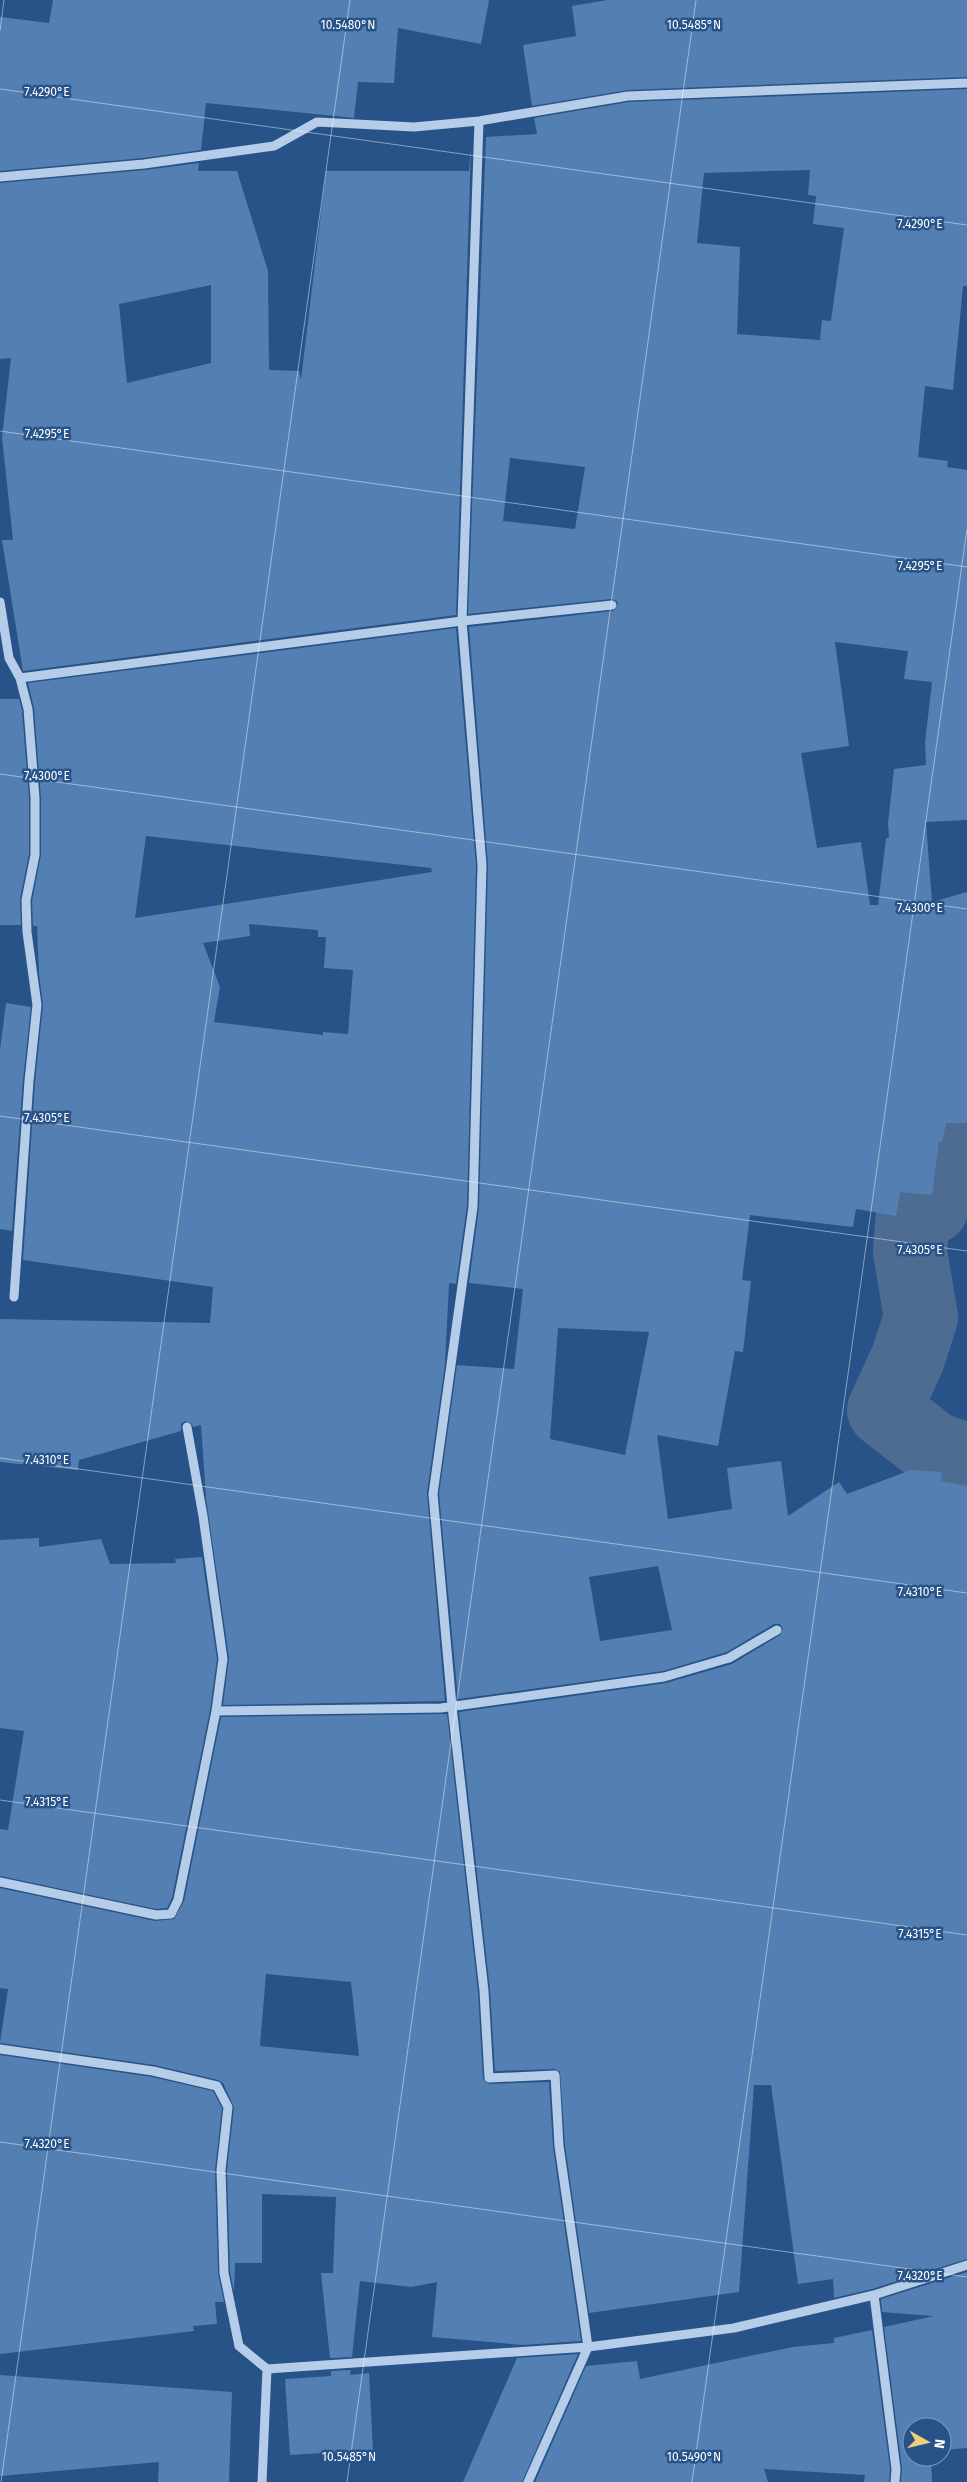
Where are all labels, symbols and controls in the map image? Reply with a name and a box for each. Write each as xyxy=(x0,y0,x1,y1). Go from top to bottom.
text: 10.5480°N xyxy=(320,18,376,32)
text: 10.5485°N xyxy=(667,18,721,32)
text: 7.4290°E xyxy=(24,85,70,99)
text: 7.4290°E xyxy=(897,217,943,231)
text: 7.4295°E xyxy=(25,427,69,441)
text: 7.4295°E xyxy=(898,559,942,573)
text: 7.4300°E xyxy=(24,769,70,783)
text: 7.4300°E xyxy=(897,901,943,915)
text: 7.4305°E xyxy=(24,1111,70,1125)
text: 7.4305°E xyxy=(897,1243,943,1257)
text: 7.4310°E xyxy=(25,1453,69,1467)
text: 7.4310°E xyxy=(898,1585,942,1599)
text: 7.4315°E xyxy=(25,1795,69,1809)
text: 7.4315°E xyxy=(898,1927,942,1941)
text: 7.4320°E xyxy=(24,2137,70,2151)
text: 7.4320°E xyxy=(897,2269,943,2283)
north arrow xyxy=(902,2417,952,2467)
text: N xyxy=(930,2438,948,2450)
text: 10.5485°N xyxy=(322,2450,376,2464)
text: 10.5490°N xyxy=(667,2450,721,2464)

